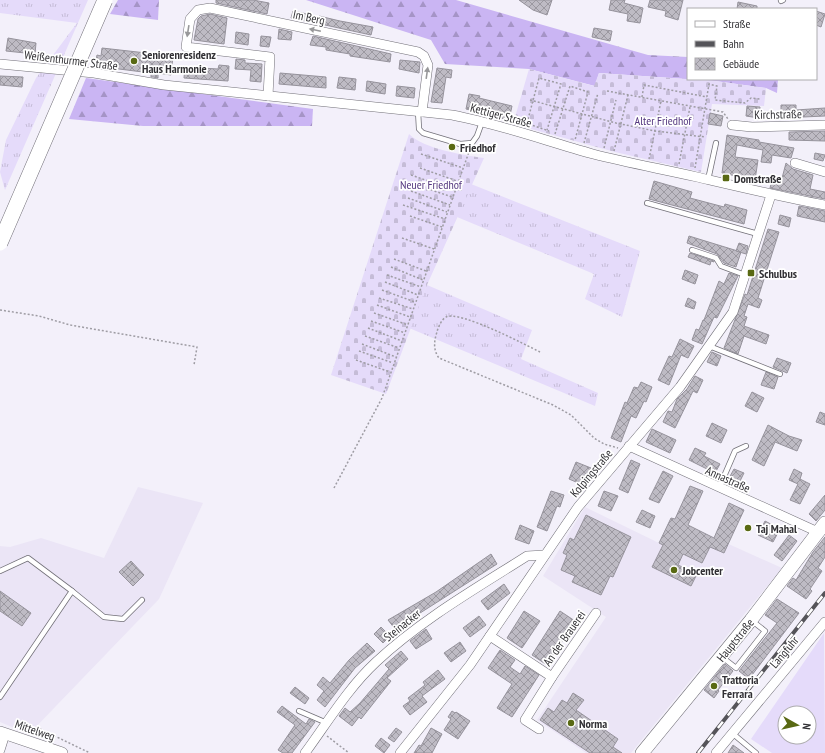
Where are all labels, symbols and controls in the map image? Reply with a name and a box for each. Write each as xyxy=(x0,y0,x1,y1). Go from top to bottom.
street label: Im Berg xyxy=(292,6,326,28)
legend xyxy=(687,8,817,80)
text: Straße xyxy=(723,16,750,31)
one-way arrow xyxy=(185,25,191,37)
one-way arrow xyxy=(309,27,322,33)
text: Bahn xyxy=(723,36,744,51)
street label: Weißenthurmer Straße xyxy=(23,47,119,73)
place label: Seniorenresidenz Haus Harmonie xyxy=(142,47,216,76)
marker: Seniorenresidenz Haus Harmonie xyxy=(129,56,139,66)
text: Gebäude xyxy=(723,56,759,71)
one-way arrow xyxy=(424,67,430,79)
street label: Kettiger Straße xyxy=(469,100,533,130)
street label: Kirchstraße xyxy=(754,106,802,122)
park label: Alter Friedhof xyxy=(635,113,692,128)
place label: Friedhof xyxy=(460,140,496,155)
marker: Friedhof xyxy=(447,142,457,152)
place label: Domstraße xyxy=(734,171,781,186)
marker: Domstraße xyxy=(721,173,731,183)
park label: Neuer Friedhof xyxy=(400,177,463,192)
place label: Schulbus xyxy=(759,266,797,281)
marker: Schulbus xyxy=(746,268,756,278)
street label: Kolpingstraße xyxy=(567,446,615,500)
street label: Annastraße xyxy=(703,463,753,495)
place label: Taj Mahal xyxy=(756,521,797,536)
marker: Taj Mahal xyxy=(743,523,753,533)
place label: Jobcenter xyxy=(681,563,723,578)
marker: Jobcenter xyxy=(669,565,679,575)
street label: Steinacker xyxy=(381,605,424,644)
street label: An der Brauerei xyxy=(539,607,589,669)
street label: Hauptstraße xyxy=(713,615,757,665)
street label: Langfuhr xyxy=(766,632,802,671)
place label: Trattoria Ferrara xyxy=(722,672,759,701)
marker: Trattoria Ferrara xyxy=(709,681,719,691)
north arrow xyxy=(777,705,817,745)
street label: Mittelweg xyxy=(13,716,57,744)
place label: Norma xyxy=(579,716,607,731)
marker: Norma xyxy=(566,718,576,728)
text: N xyxy=(800,722,814,730)

